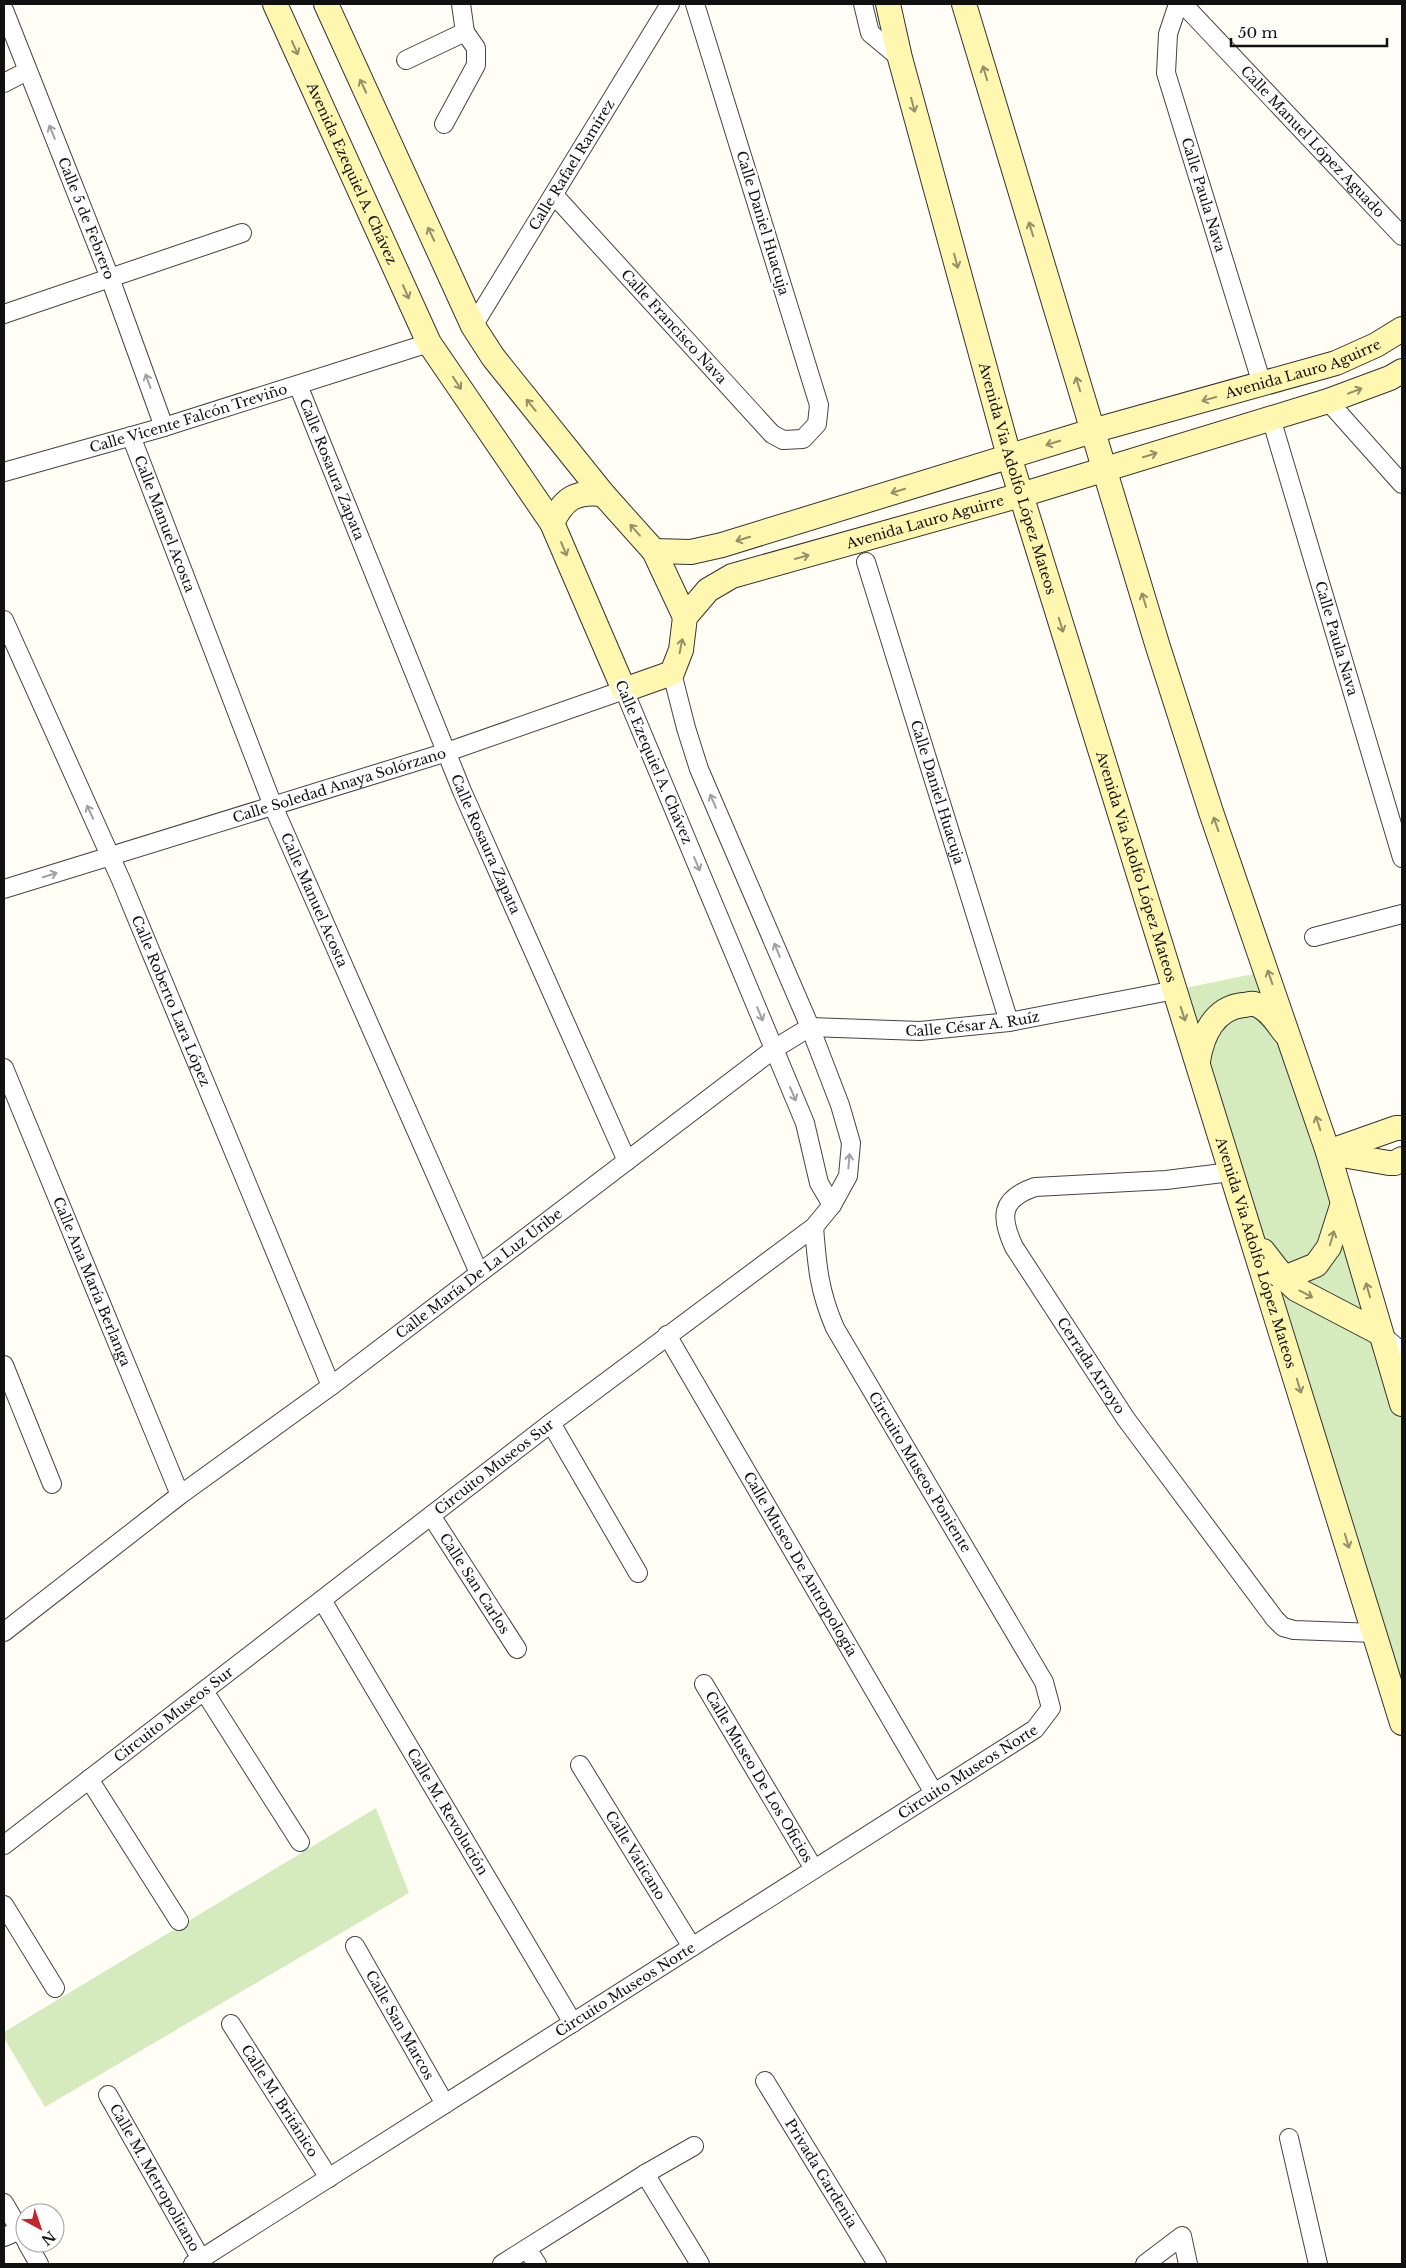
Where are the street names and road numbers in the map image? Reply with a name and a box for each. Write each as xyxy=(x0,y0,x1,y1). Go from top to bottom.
street label: Calle Manuel López Aguado xyxy=(1237,62,1389,221)
street label: Avenida Ezequiel A. Chávez xyxy=(302,78,401,267)
street label: Calle Rafael Ramírez xyxy=(525,96,619,234)
street label: Calle Paula Nava xyxy=(1177,135,1230,254)
street label: Calle Daniel Huacuja xyxy=(732,149,794,298)
street label: Calle 5 de Febrero xyxy=(54,155,119,282)
street label: Calle Francisco Nava xyxy=(617,266,731,388)
street label: Avenida Lauro Aguirre xyxy=(1222,335,1384,403)
street label: Avenida Via Adolfo López Mateos xyxy=(975,360,1060,597)
street label: Calle Vicente Falcón Treviño xyxy=(87,380,289,457)
street label: Calle Rosaura Zapata xyxy=(295,396,369,543)
street label: Calle Manuel Acosta xyxy=(130,453,199,595)
street label: Avenida Lauro Aguirre xyxy=(843,491,1006,553)
street label: Calle Paula Nava xyxy=(1311,579,1362,698)
street label: Calle Ezequiel A. Chávez xyxy=(611,677,697,847)
street label: Calle Daniel Huacuja xyxy=(907,718,968,867)
street label: Calle Soledad Anaya Solórzano xyxy=(230,744,448,827)
street label: Avenida Via Adolfo López Mateos xyxy=(1092,748,1181,985)
street label: Calle Rosaura Zapata xyxy=(447,772,525,917)
street label: Calle Manuel Acosta xyxy=(277,830,352,970)
street label: Calle Roberto Lara López xyxy=(128,913,215,1089)
street label: Calle César A. Ruíz xyxy=(905,1007,1041,1040)
street label: Avenida Via Adolfo López Mateos xyxy=(1211,1134,1300,1370)
street label: Calle Ana María Berlanga xyxy=(49,1194,135,1369)
street label: Calle María De La Luz Uribe xyxy=(392,1205,566,1343)
street label: Cerrada Arroyo xyxy=(1053,1314,1129,1417)
street label: Circuito Museos Poniente xyxy=(865,1388,975,1556)
street label: Circuito Museos Sur xyxy=(431,1415,558,1519)
street label: Calle Museo De Antropología xyxy=(740,1468,861,1660)
street label: Calle San Carlos xyxy=(436,1530,514,1637)
street label: Circuito Museos Sur xyxy=(110,1662,237,1766)
street label: Calle Museo De Los Oficios xyxy=(701,1688,817,1866)
street label: Circuito Museos Norte xyxy=(894,1721,1041,1823)
street label: Calle M. Revolución xyxy=(403,1745,492,1879)
street label: Calle Vaticano xyxy=(601,1807,670,1903)
street label: Circuito Museos Norte xyxy=(552,1938,699,2041)
street label: Calle San Marcos xyxy=(362,1967,438,2083)
street label: Calle M. Británico xyxy=(237,2041,322,2160)
street label: Calle M. Metropolitano xyxy=(106,2101,204,2255)
street label: Privada Gardenia xyxy=(781,2115,862,2231)

